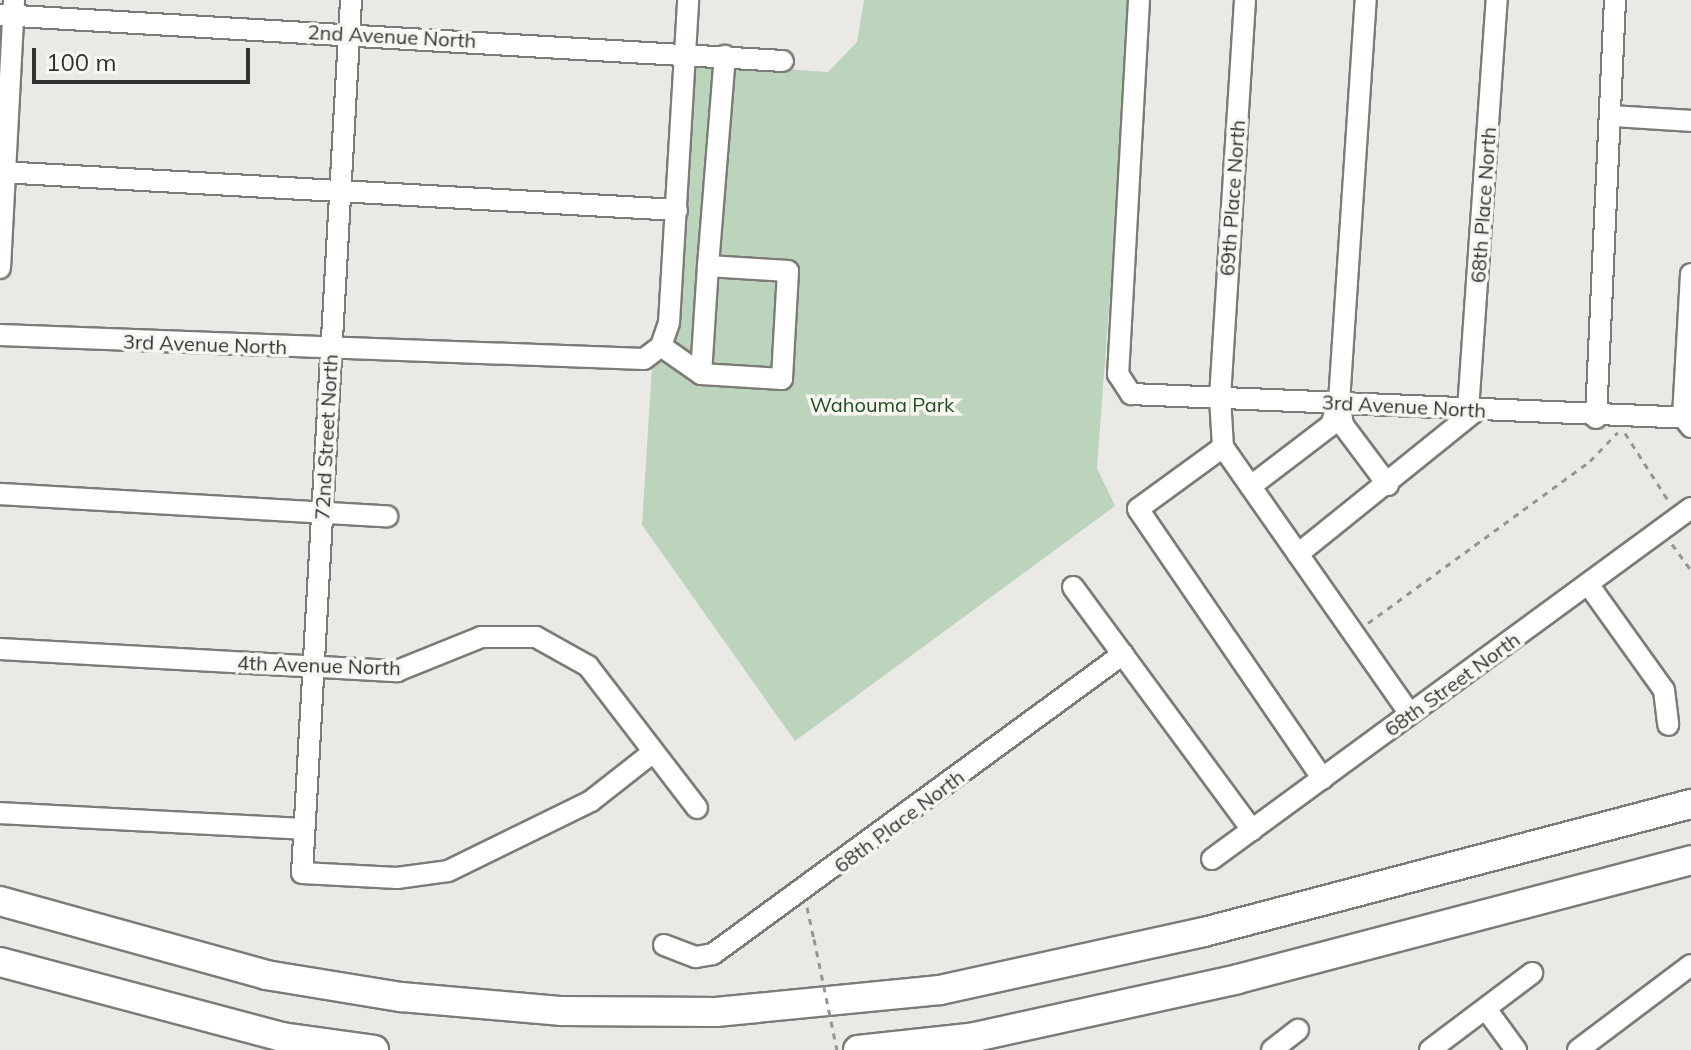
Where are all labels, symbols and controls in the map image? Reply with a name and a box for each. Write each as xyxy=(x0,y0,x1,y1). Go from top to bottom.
street label: 2nd Avenue North xyxy=(307,20,477,52)
scale bar xyxy=(36,32,254,82)
text: 100 m xyxy=(46,47,117,77)
street label: 69th Place North xyxy=(1215,119,1249,277)
street label: 68th Place North xyxy=(1466,126,1500,284)
street label: 3rd Avenue North xyxy=(123,329,287,359)
street label: 72nd Street North xyxy=(310,353,342,521)
street label: 3rd Avenue North xyxy=(1321,390,1487,422)
park label: Wahouma Park xyxy=(810,392,954,416)
street label: 68th Street North xyxy=(1380,627,1524,741)
street label: 4th Avenue North xyxy=(237,650,401,680)
street label: 68th Place North xyxy=(829,764,969,878)

